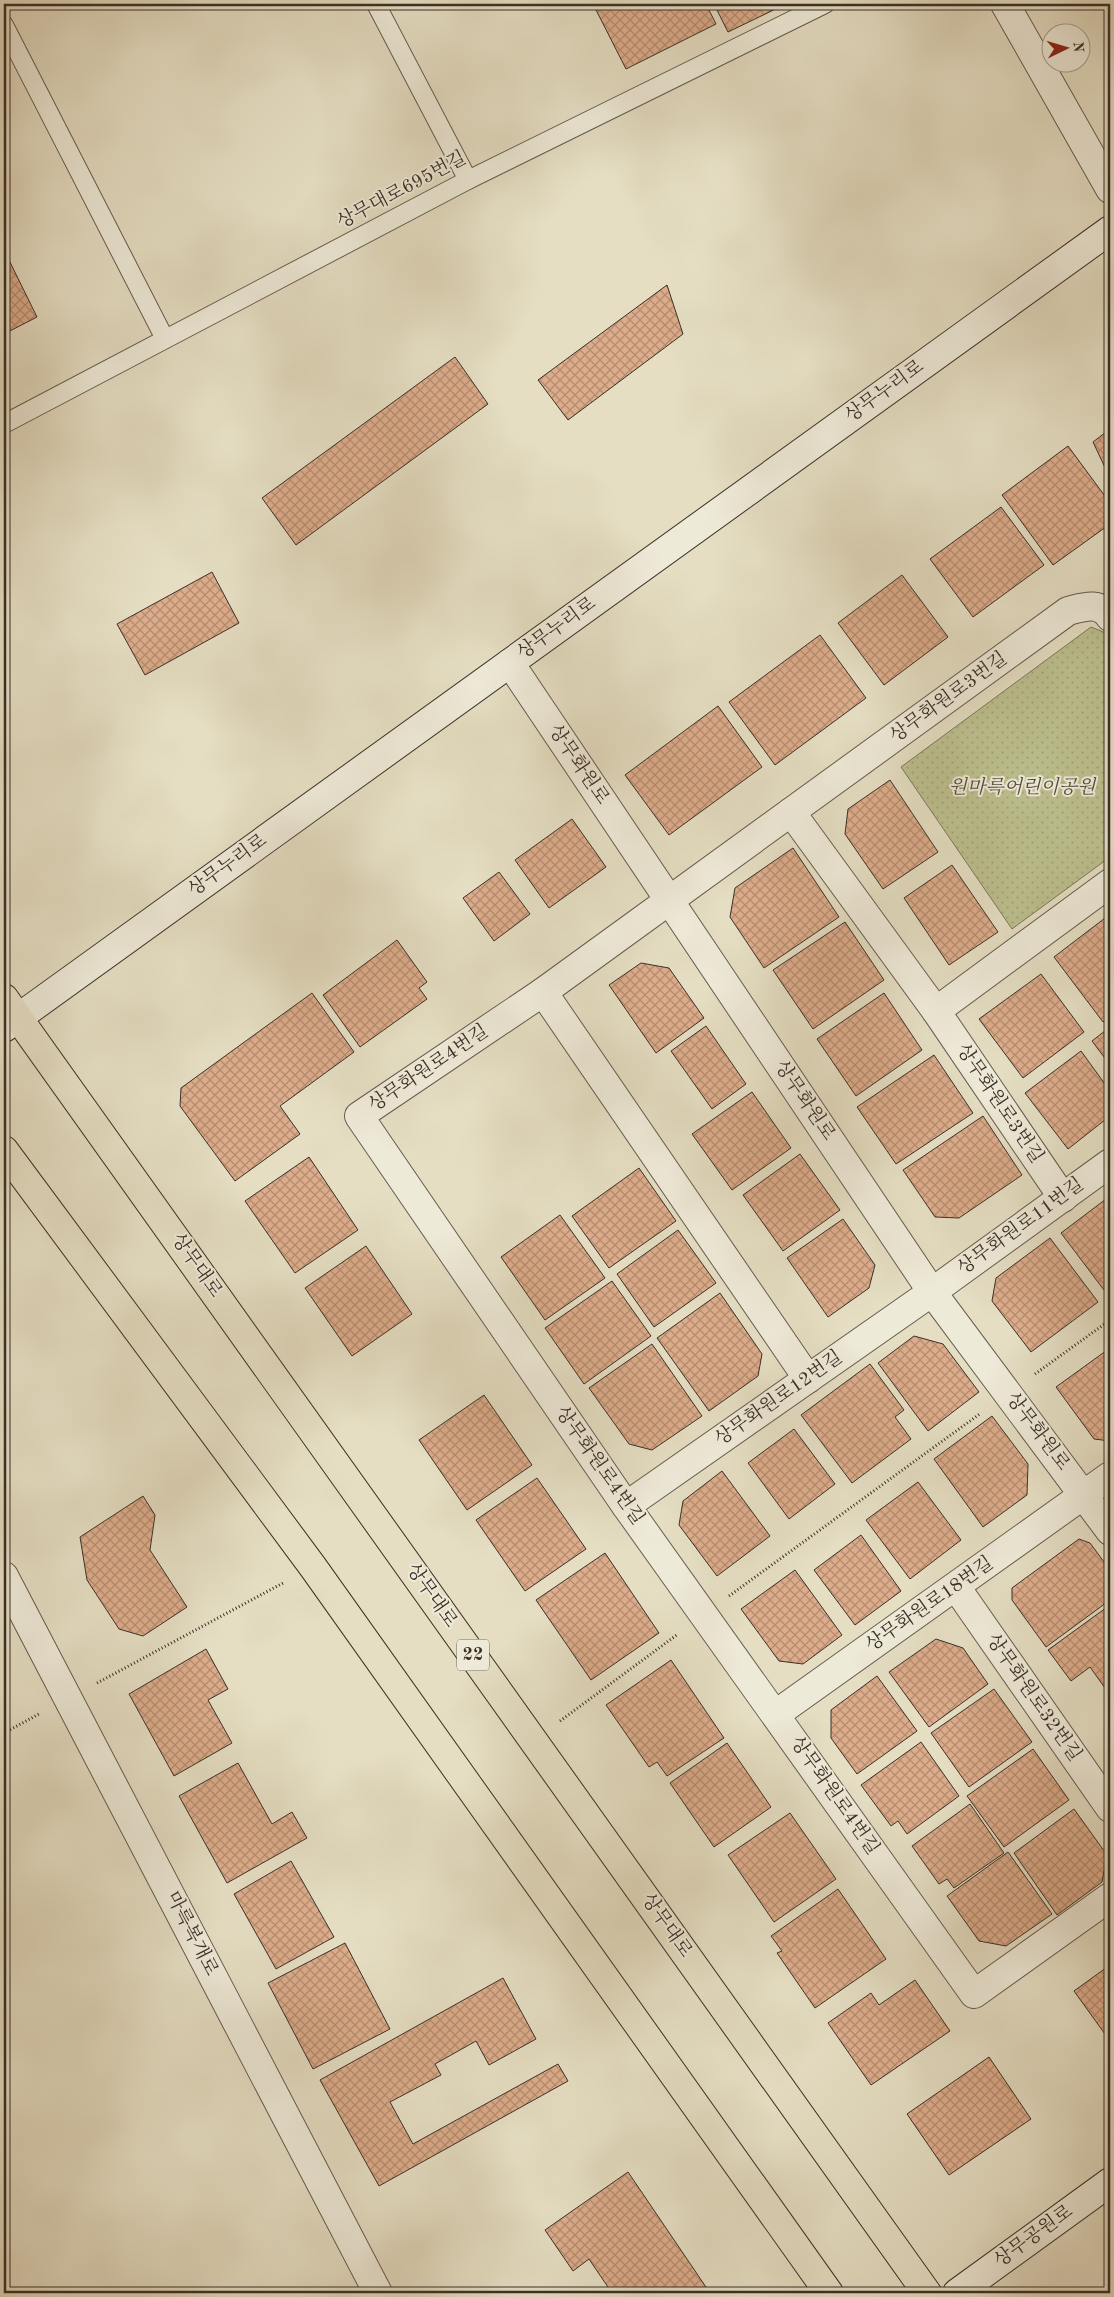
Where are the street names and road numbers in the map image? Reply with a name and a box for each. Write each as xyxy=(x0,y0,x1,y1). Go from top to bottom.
street label: 상무대로695번길 xyxy=(333,147,470,233)
street label: 상무누리로 xyxy=(841,356,928,427)
street label: 상무누리로 xyxy=(513,593,600,664)
street label: 상무화원로3번길 xyxy=(886,648,1011,747)
street label: 상무화원로 xyxy=(544,721,613,808)
street label: 상무누리로 xyxy=(184,830,271,901)
street label: 상무화원로4번길 xyxy=(365,1020,492,1116)
street label: 상무화원로3번길 xyxy=(952,1040,1048,1167)
street label: 상무화원로 xyxy=(770,1057,839,1144)
street label: 상무화원로11번길 xyxy=(953,1173,1087,1279)
street label: 상무대로 xyxy=(167,1229,226,1302)
street label: 상무화원로12번길 xyxy=(711,1346,846,1450)
street label: 상무화원로 xyxy=(1002,1388,1074,1474)
street label: 상무화원로4번길 xyxy=(551,1402,648,1529)
street label: 상무화원로18번길 xyxy=(862,1552,997,1656)
street label: 상무대로 xyxy=(402,1559,461,1632)
street label: 상무화원로32번길 xyxy=(982,1630,1086,1765)
road number: 22 xyxy=(457,1640,489,1670)
street label: 상무화원로4번길 xyxy=(786,1732,883,1859)
street label: 마륵복개로 xyxy=(162,1887,223,1979)
street label: 상무대로 xyxy=(637,1889,696,1962)
street label: 상무공원로 xyxy=(990,2201,1077,2272)

